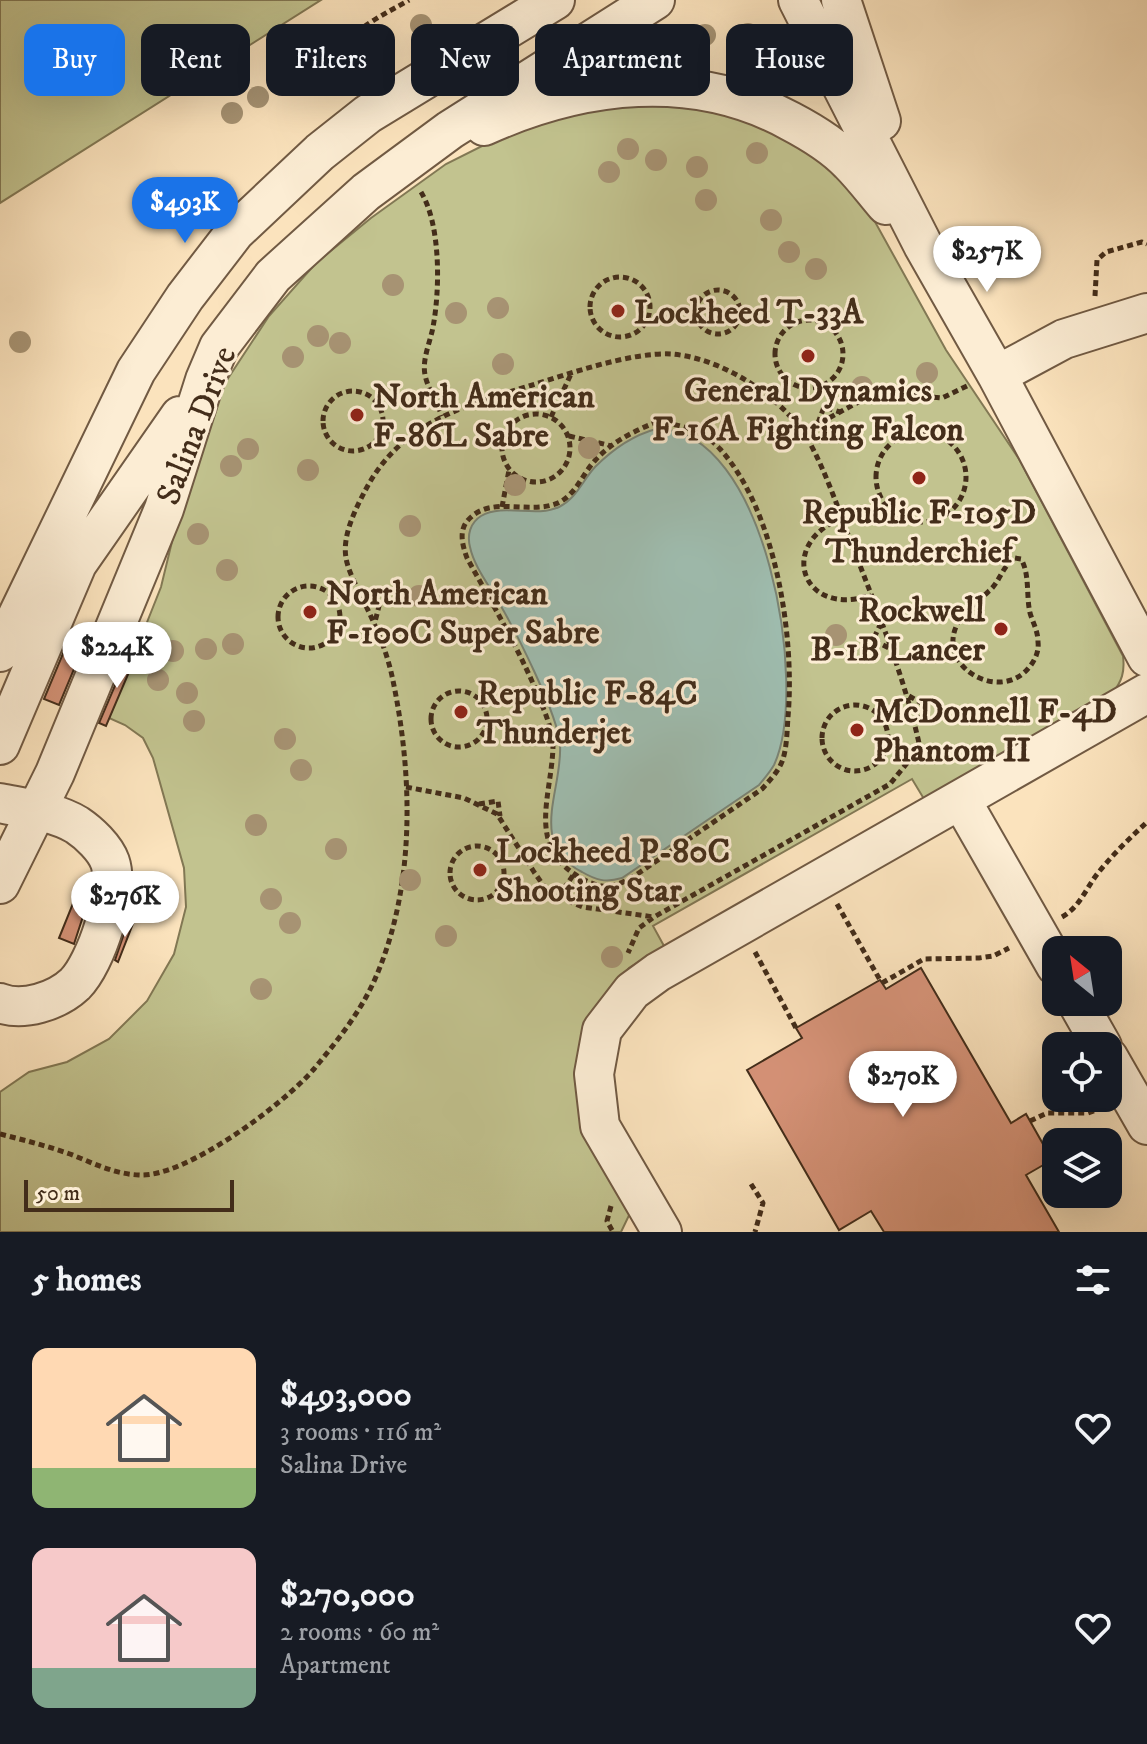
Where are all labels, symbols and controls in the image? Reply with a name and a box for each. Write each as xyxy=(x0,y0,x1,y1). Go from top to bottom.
chip: Buy xyxy=(24,24,125,96)
chip: Rent xyxy=(141,24,250,96)
chip: Filters xyxy=(266,24,395,96)
chip: New xyxy=(411,24,519,96)
chip: Apartment xyxy=(535,24,710,96)
chip: House xyxy=(726,24,853,96)
pin: $493K xyxy=(129,177,241,245)
text: $493K xyxy=(150,186,220,219)
pin: $257K xyxy=(931,226,1043,294)
text: $257K xyxy=(951,235,1023,268)
place label: Lockheed T-33A xyxy=(634,292,865,334)
marker: Lockheed T-33A xyxy=(609,302,627,320)
street label: Salina Drive xyxy=(147,340,246,511)
marker: General Dynamics F-16A Fighting Falcon xyxy=(799,347,817,365)
place label: General Dynamics F-16A Fighting Falcon xyxy=(652,370,964,451)
place label: North American F-86L Sabre xyxy=(373,376,595,457)
marker: North American F-86L Sabre xyxy=(348,406,366,424)
marker: Republic F-105D Thunderchief xyxy=(910,469,928,487)
place label: Republic F-105D Thunderchief xyxy=(802,492,1036,573)
place label: North American F-100C Super Sabre xyxy=(326,573,600,654)
place label: Rockwell B-1B Lancer xyxy=(810,590,986,671)
marker: North American F-100C Super Sabre xyxy=(301,603,319,621)
marker: Rockwell B-1B Lancer xyxy=(992,620,1010,638)
pin: $224K xyxy=(61,622,173,690)
text: $224K xyxy=(81,631,153,664)
place label: Republic F-84C Thunderjet xyxy=(476,673,698,754)
place label: McDonnell F-4D Phantom II xyxy=(873,691,1117,772)
marker: Republic F-84C Thunderjet xyxy=(452,703,470,721)
marker: McDonnell F-4D Phantom II xyxy=(848,721,866,739)
place label: Lockheed P-80C Shooting Star xyxy=(496,831,730,912)
marker: Lockheed P-80C Shooting Star xyxy=(471,861,489,879)
pin: $276K xyxy=(69,871,181,939)
text: $276K xyxy=(89,880,161,913)
north arrow xyxy=(1042,936,1122,1016)
map controls xyxy=(1042,936,1122,1208)
button: locate xyxy=(1042,1032,1122,1112)
pin: $270K xyxy=(847,1051,959,1119)
text: $270K xyxy=(867,1060,939,1093)
button: layers xyxy=(1042,1128,1122,1208)
scale bar xyxy=(24,1176,234,1212)
text: 50 m xyxy=(36,1180,80,1207)
icon: filters xyxy=(1071,1258,1115,1302)
text: 5 homes xyxy=(32,1259,141,1301)
text: $493,000 xyxy=(280,1374,412,1416)
icon: home xyxy=(96,1380,192,1476)
icon: heart xyxy=(1071,1406,1115,1450)
text: 3 rooms · 116 m² xyxy=(280,1416,441,1449)
text: Salina Drive xyxy=(280,1449,407,1482)
text: $270,000 xyxy=(280,1574,415,1616)
icon: home xyxy=(96,1580,192,1676)
icon: heart xyxy=(1071,1606,1115,1650)
text: 2 rooms · 60 m² xyxy=(280,1616,439,1649)
text: Apartment xyxy=(280,1649,391,1682)

